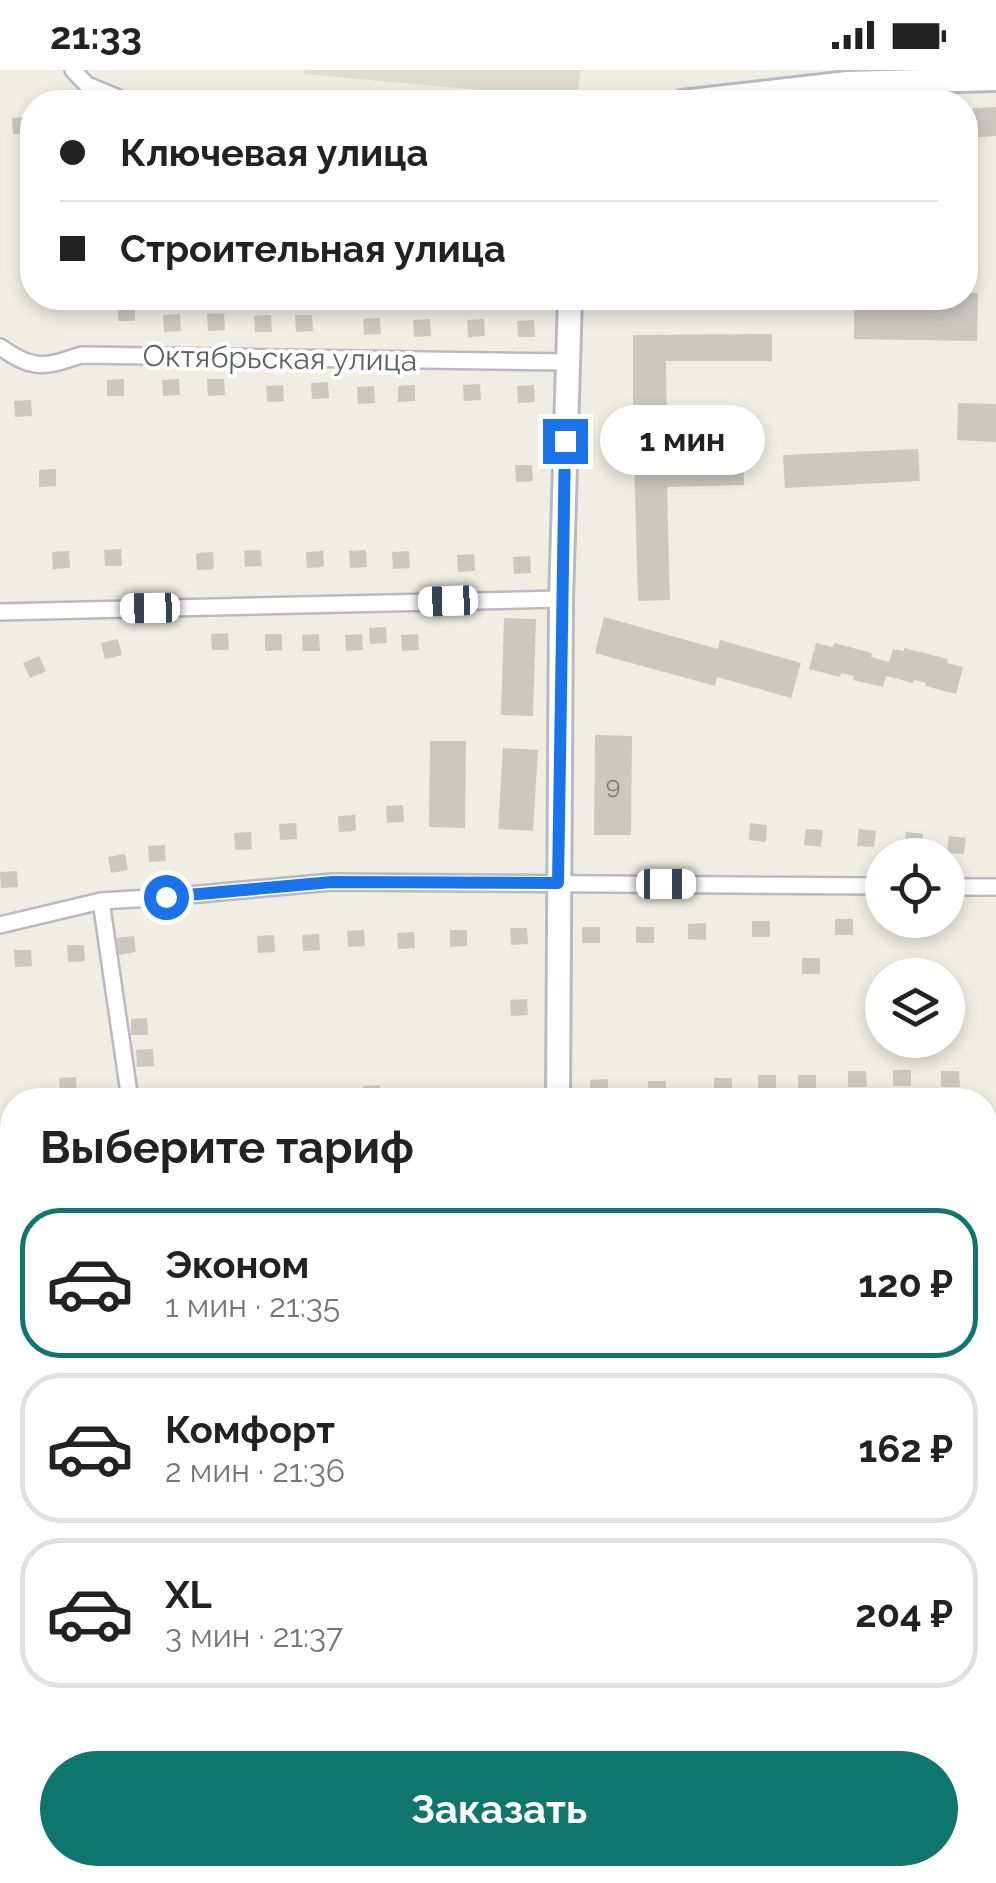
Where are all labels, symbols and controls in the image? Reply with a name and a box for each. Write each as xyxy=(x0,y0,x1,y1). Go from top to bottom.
text: 21:33 xyxy=(50,13,142,58)
text: Ключевая улица xyxy=(120,130,428,175)
text: Строительная улица xyxy=(120,226,506,271)
street label: Октябрьская улица xyxy=(142,338,418,378)
callout: 1 мин xyxy=(600,406,765,476)
route end xyxy=(543,419,588,464)
text: 1 мин xyxy=(640,421,725,458)
car xyxy=(417,585,479,617)
car xyxy=(120,592,180,624)
house number: 9 xyxy=(606,770,620,800)
map controls xyxy=(865,838,965,1058)
button: locate xyxy=(865,838,965,938)
car xyxy=(636,869,696,899)
route start xyxy=(144,875,189,920)
button: layers xyxy=(865,958,965,1058)
text: Выберите тариф xyxy=(40,1121,414,1174)
icon: car xyxy=(45,1238,135,1328)
text: Эконом xyxy=(165,1242,309,1287)
text: 120 ₽ xyxy=(858,1261,953,1306)
text: 1 мин · 21:35 xyxy=(165,1287,340,1324)
icon: car xyxy=(45,1403,135,1493)
text: Комфорт xyxy=(165,1407,335,1452)
text: 162 ₽ xyxy=(859,1426,953,1471)
text: 2 мин · 21:36 xyxy=(165,1452,345,1489)
icon: car xyxy=(45,1568,135,1658)
text: XL xyxy=(165,1572,212,1617)
text: 204 ₽ xyxy=(855,1591,953,1636)
text: 3 мин · 21:37 xyxy=(165,1617,343,1654)
button: Заказать xyxy=(40,1751,958,1866)

